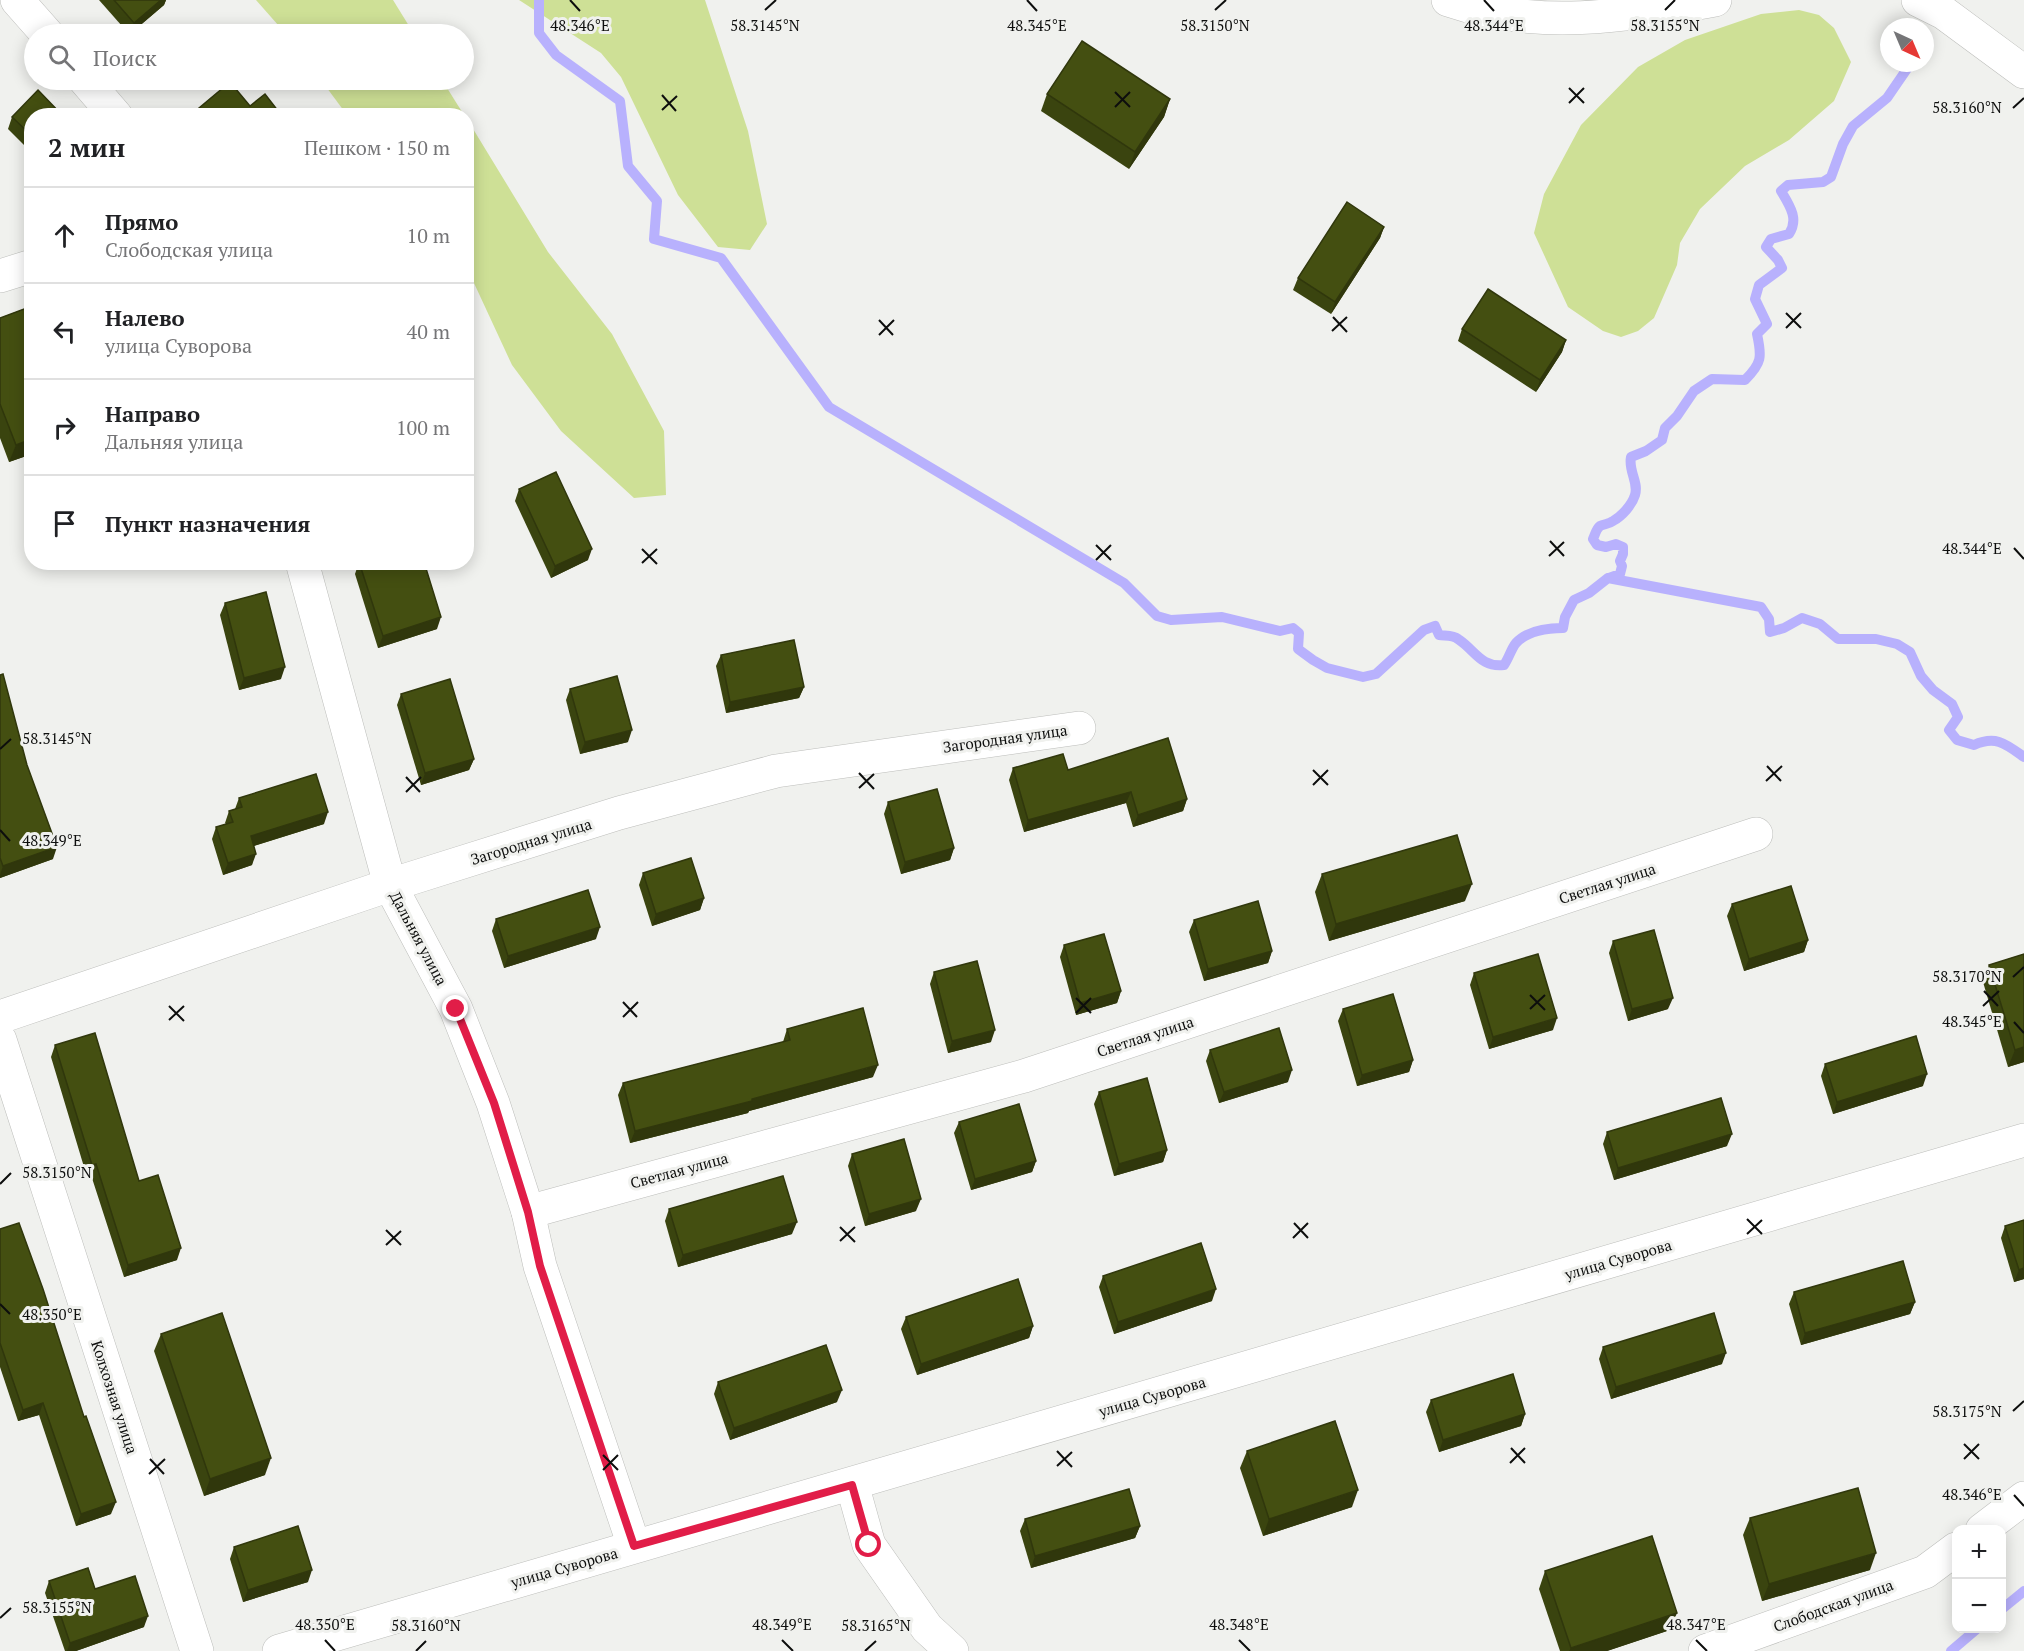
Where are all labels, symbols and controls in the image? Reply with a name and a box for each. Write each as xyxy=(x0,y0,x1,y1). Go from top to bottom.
text: 48.346°E xyxy=(550,15,610,35)
text: 58.3145°N xyxy=(730,15,800,35)
text: 48.345°E xyxy=(1007,15,1067,35)
text: 58.3150°N xyxy=(1180,15,1250,35)
text: 48.344°E xyxy=(1464,15,1524,35)
text: 58.3155°N xyxy=(1630,15,1700,35)
north arrow xyxy=(1880,18,1934,72)
search box xyxy=(24,24,474,90)
icon: search xyxy=(45,41,78,74)
text: Поиск xyxy=(93,43,157,72)
text: 58.3160°N xyxy=(1932,97,2002,117)
text: 2 мин xyxy=(48,130,125,164)
text: Пешком · 150 m xyxy=(304,134,450,161)
text: Прямо xyxy=(105,207,178,236)
icon: ahead xyxy=(48,219,81,252)
text: 10 m xyxy=(407,222,450,249)
text: Слободская улица xyxy=(105,236,273,263)
text: Налево xyxy=(105,303,185,332)
icon: left xyxy=(48,315,81,348)
text: 40 m xyxy=(407,318,450,345)
text: улица Суворова xyxy=(105,332,252,359)
text: Направо xyxy=(105,399,200,428)
icon: right xyxy=(48,411,81,444)
text: 100 m xyxy=(396,414,450,441)
text: Дальняя улица xyxy=(105,428,243,455)
icon: arrive xyxy=(48,507,81,540)
text: Пункт назначения xyxy=(105,509,310,538)
text: 48.344°E xyxy=(1942,538,2002,558)
street label: Загородная улица xyxy=(942,719,1069,757)
text: 58.3145°N xyxy=(22,728,92,748)
street label: Загородная улица xyxy=(468,813,594,869)
text: 48.349°E xyxy=(22,830,82,850)
street label: Светлая улица xyxy=(1556,858,1658,908)
street label: Дальняя улица xyxy=(386,888,452,989)
text: 58.3170°N xyxy=(1932,966,2002,986)
route end xyxy=(442,995,468,1021)
street label: Светлая улица xyxy=(1094,1011,1196,1061)
text: 48.345°E xyxy=(1942,1011,2002,1031)
street label: Светлая улица xyxy=(628,1147,731,1193)
text: 58.3150°N xyxy=(22,1162,92,1182)
street label: улица Суворова xyxy=(1561,1234,1674,1284)
text: 48.350°E xyxy=(22,1304,82,1324)
street label: Колхозная улица xyxy=(87,1338,143,1457)
street label: улица Суворова xyxy=(1095,1371,1208,1421)
text: 58.3175°N xyxy=(1932,1401,2002,1421)
text: 48.346°E xyxy=(1942,1484,2002,1504)
map controls xyxy=(1952,1525,2006,1633)
button: + xyxy=(1952,1525,2006,1579)
route start xyxy=(855,1531,881,1557)
street label: улица Суворова xyxy=(507,1542,620,1592)
street label: Слободская улица xyxy=(1770,1574,1896,1636)
button: − xyxy=(1952,1579,2006,1633)
text: 58.3155°N xyxy=(22,1597,92,1617)
text: 48.350°E xyxy=(295,1614,355,1634)
text: 48.349°E xyxy=(752,1614,812,1634)
text: 48.348°E xyxy=(1209,1614,1269,1634)
text: 48.347°E xyxy=(1666,1614,1726,1634)
text: 58.3160°N xyxy=(391,1615,461,1635)
text: 58.3165°N xyxy=(841,1615,911,1635)

